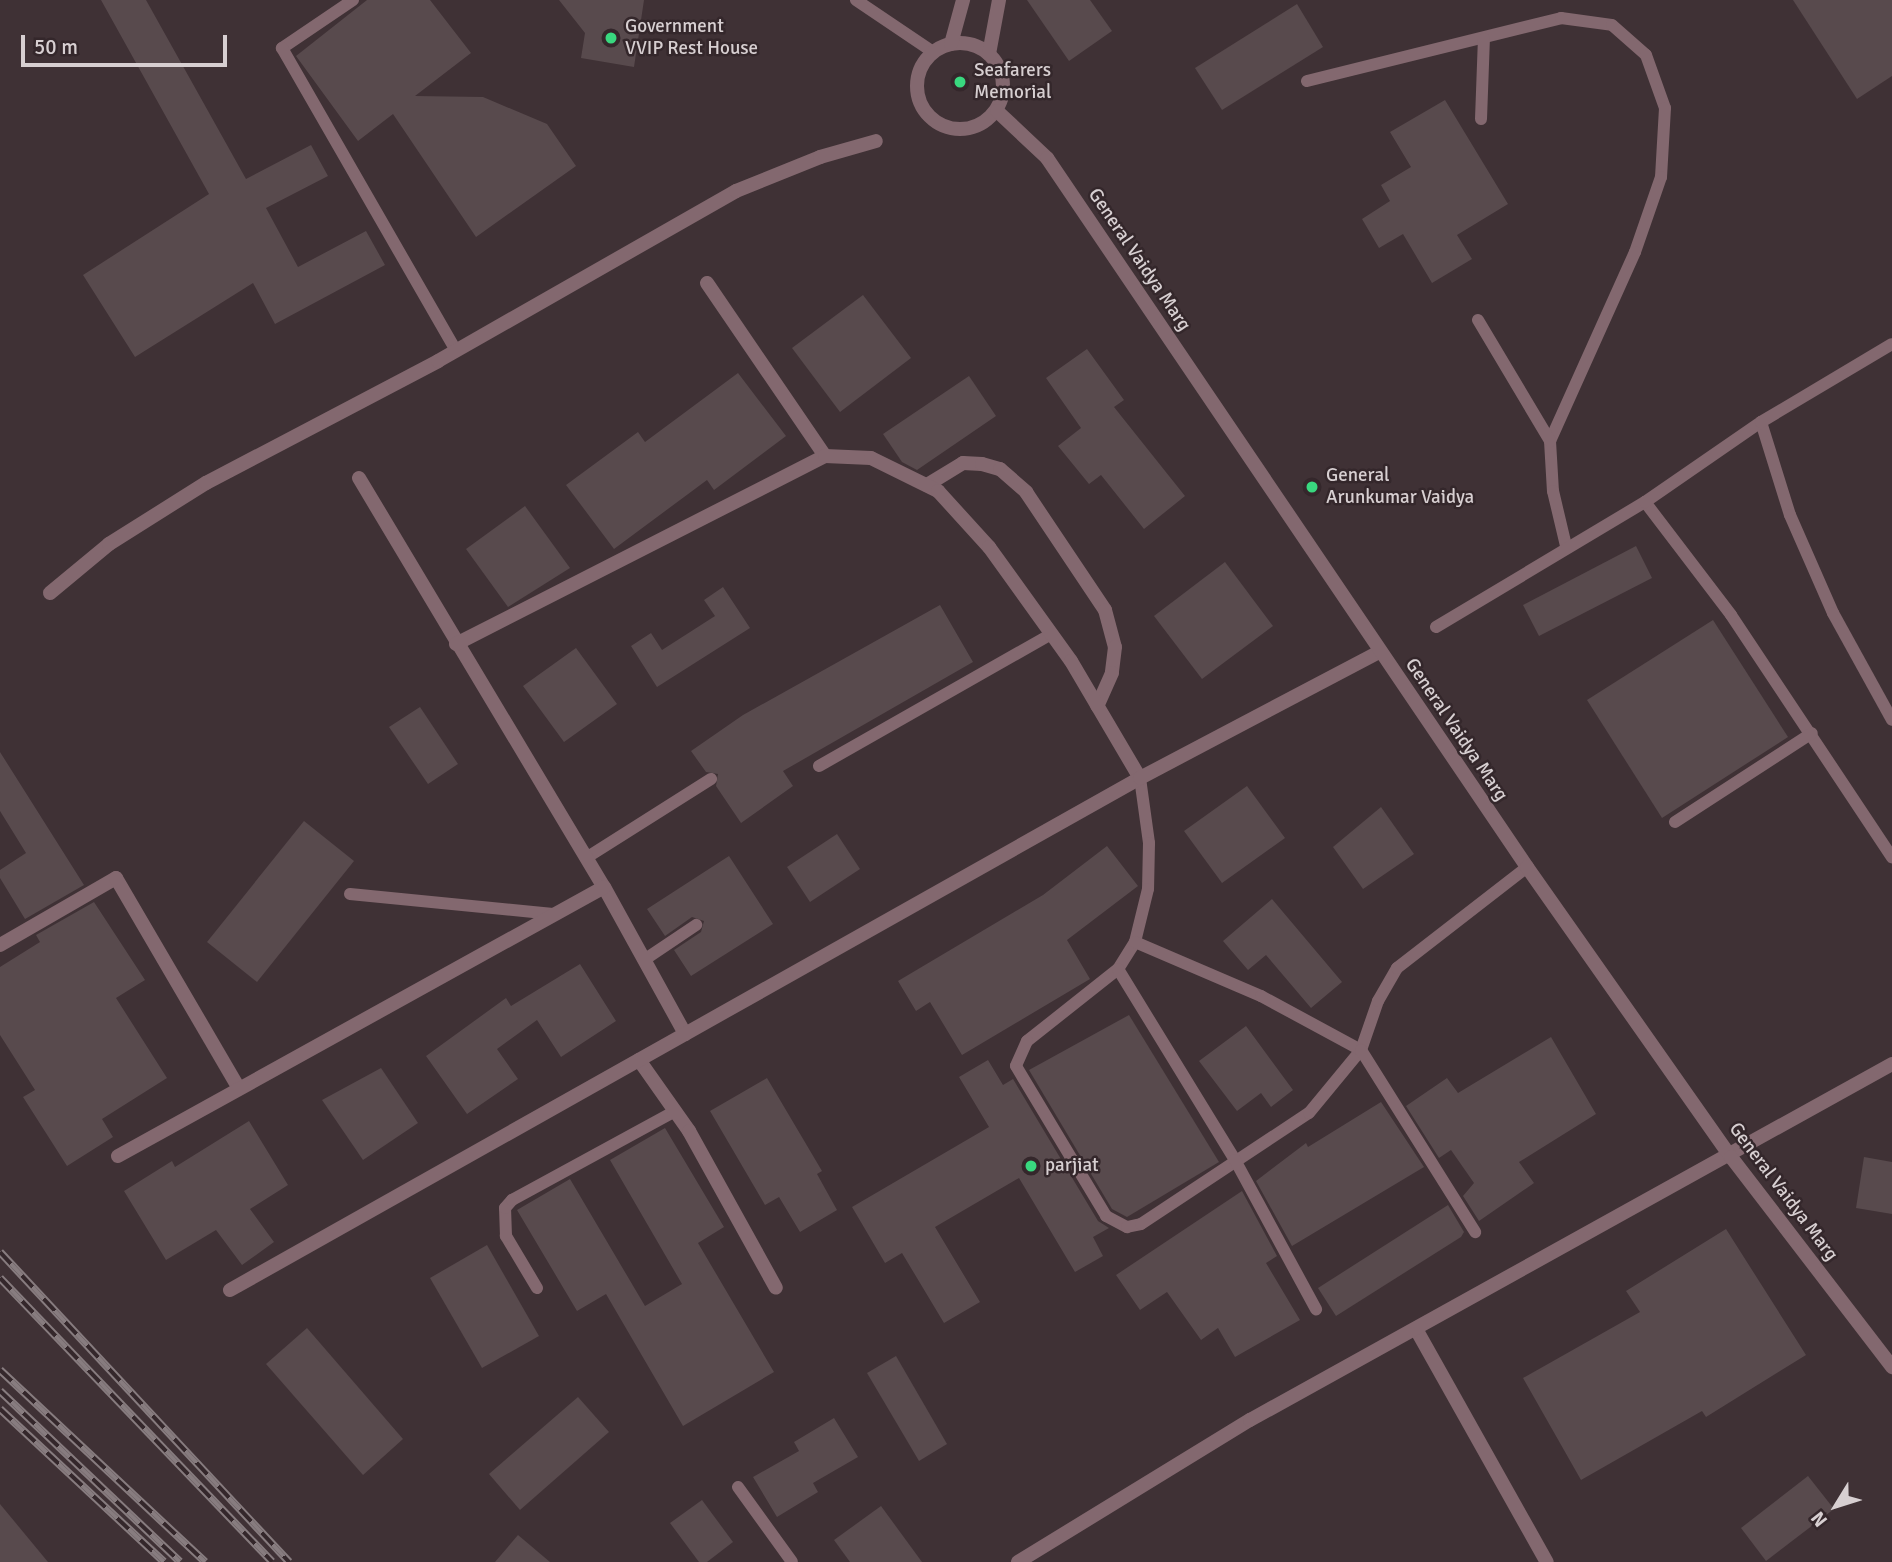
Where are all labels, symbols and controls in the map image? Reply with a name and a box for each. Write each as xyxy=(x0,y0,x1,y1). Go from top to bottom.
place label: Government VVIP Rest House xyxy=(625,16,758,60)
scale bar xyxy=(24,21,231,65)
marker: Government VVIP Rest House xyxy=(603,30,619,46)
text: 50 m xyxy=(34,34,78,60)
place label: Seafarers Memorial xyxy=(974,60,1052,104)
marker: Seafarers Memorial xyxy=(952,74,968,90)
street label: General Vaidya Marg xyxy=(1083,184,1195,336)
place label: General Arunkumar Vaidya xyxy=(1326,465,1474,509)
marker: General Arunkumar Vaidya xyxy=(1304,479,1320,495)
street label: General Vaidya Marg xyxy=(1400,654,1512,806)
street label: General Vaidya Marg xyxy=(1724,1118,1842,1266)
place label: parjiat xyxy=(1045,1155,1099,1177)
marker: parjiat xyxy=(1023,1158,1039,1174)
north arrow xyxy=(1801,1471,1871,1541)
text: N xyxy=(1806,1506,1833,1532)

